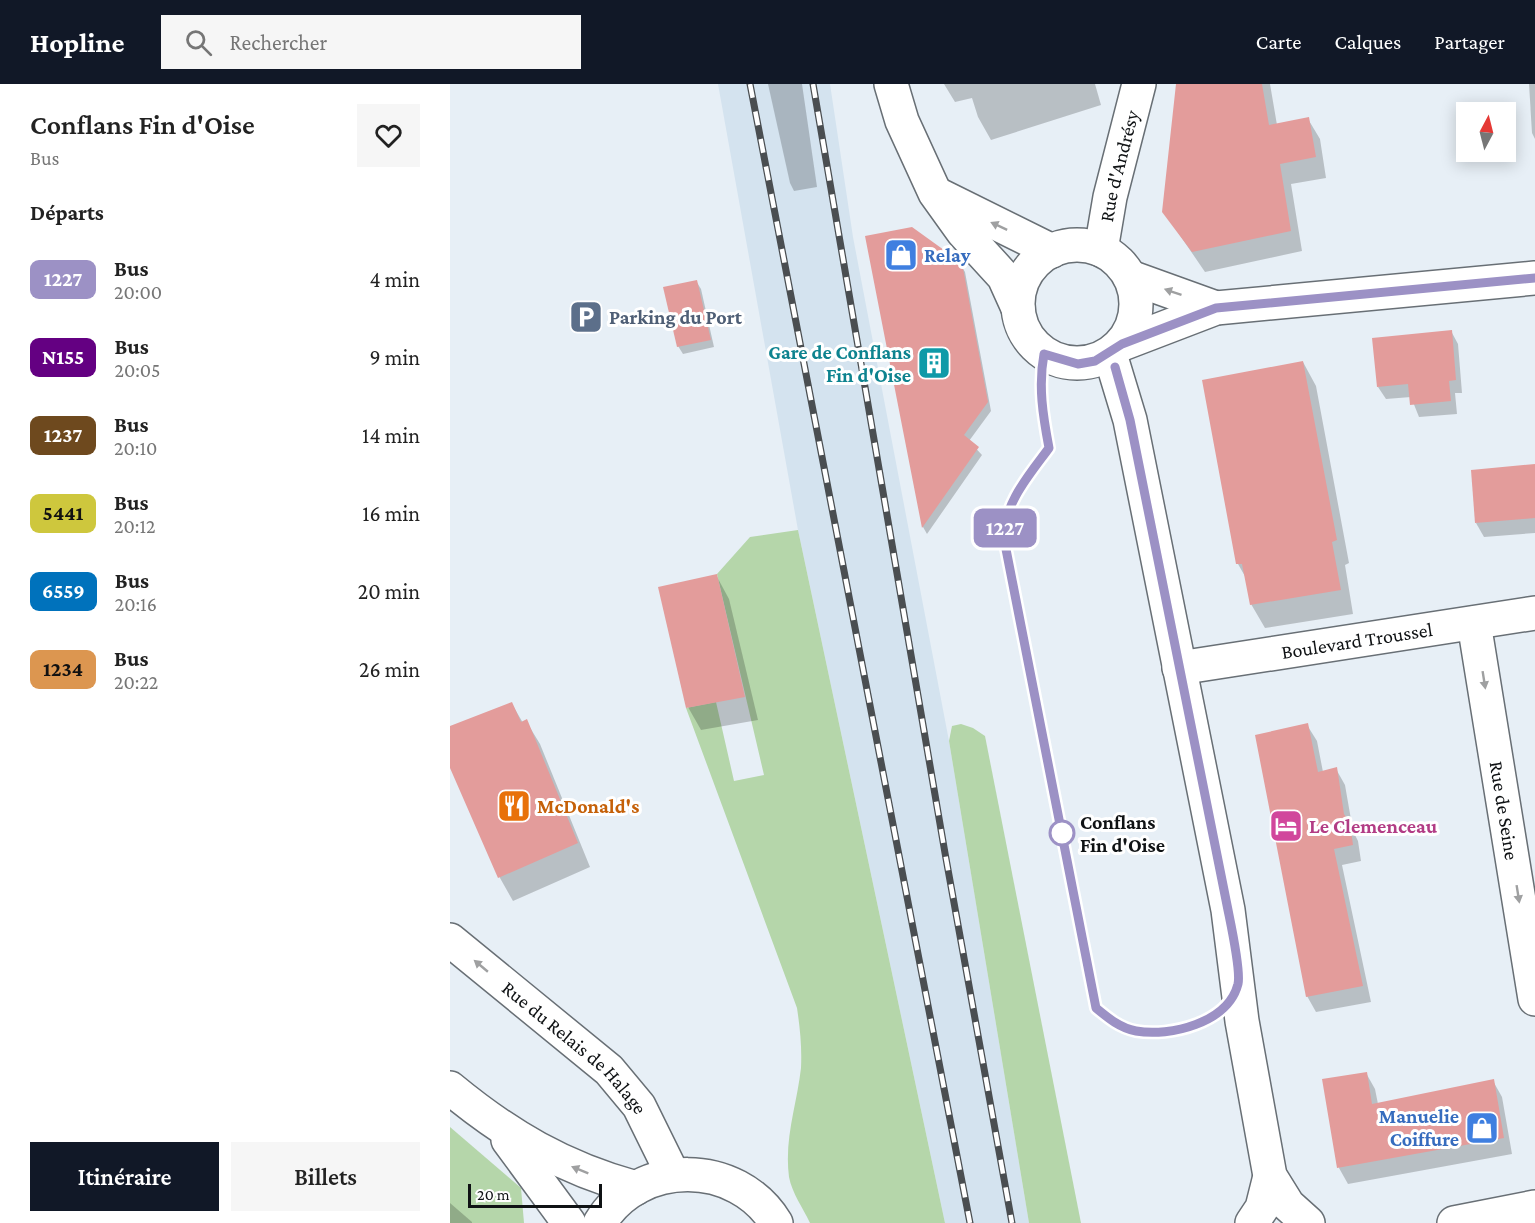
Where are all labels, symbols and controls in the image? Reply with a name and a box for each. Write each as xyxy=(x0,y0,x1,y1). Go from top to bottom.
search box xyxy=(161,15,581,69)
icon: search xyxy=(182,26,215,59)
text: Hopline xyxy=(30,27,125,58)
text: Rechercher xyxy=(230,30,327,55)
text: Carte xyxy=(1256,30,1301,54)
text: Calques xyxy=(1334,30,1401,54)
text: Partager xyxy=(1434,30,1505,54)
north arrow xyxy=(1456,102,1516,162)
map controls xyxy=(1456,102,1516,162)
button: heart xyxy=(357,104,420,167)
street label: Rue d'Andrésy xyxy=(1095,107,1144,223)
text: Conflans Fin d'Oise xyxy=(30,109,255,140)
text: Bus xyxy=(30,147,59,169)
text: Départs xyxy=(30,200,104,225)
one-way arrow xyxy=(990,221,1008,231)
shop icon: Relay xyxy=(883,237,919,273)
place label: Relay xyxy=(924,244,971,266)
text: Bus xyxy=(114,256,148,281)
text: 1227 xyxy=(44,267,82,291)
text: 4 min xyxy=(369,267,420,292)
text: 20:00 xyxy=(114,281,162,303)
one-way arrow xyxy=(1164,287,1182,297)
parking icon: Parking du Port xyxy=(568,299,604,335)
place label: Parking du Port xyxy=(609,306,743,328)
text: Bus xyxy=(114,334,149,359)
place label: Gare de Conflans Fin d'Oise xyxy=(768,341,911,386)
text: N155 xyxy=(42,345,84,369)
text: 9 min xyxy=(369,345,420,370)
building icon: Gare de Conflans Fin d'Oise xyxy=(916,345,952,381)
text: 20:05 xyxy=(114,359,161,381)
text: Bus xyxy=(114,412,148,437)
text: 1237 xyxy=(44,423,82,447)
text: 14 min xyxy=(362,423,420,448)
text: 20:10 xyxy=(114,437,157,459)
text: Bus xyxy=(114,490,148,515)
text: 5441 xyxy=(43,501,83,525)
text: 16 min xyxy=(362,501,420,526)
line badge: 1227 xyxy=(963,508,1047,548)
text: 20:12 xyxy=(114,515,156,537)
text: 1227 xyxy=(986,516,1024,540)
text: Bus xyxy=(115,568,149,593)
text: 6559 xyxy=(42,579,85,603)
text: 20 min xyxy=(358,579,420,604)
text: 20:16 xyxy=(115,593,157,615)
street label: Boulevard Troussel xyxy=(1280,618,1434,663)
text: Bus xyxy=(114,646,148,671)
text: 1234 xyxy=(43,657,83,681)
text: 26 min xyxy=(359,657,420,682)
text: 20:22 xyxy=(114,671,158,693)
one-way arrow xyxy=(1479,671,1488,690)
street label: Rue de Seine xyxy=(1486,759,1523,862)
restaurant icon: McDonald's xyxy=(496,788,532,824)
place label: McDonald's xyxy=(537,795,639,817)
hotel icon: Le Clemenceau xyxy=(1268,808,1304,844)
place label: Conflans Fin d'Oise xyxy=(1080,811,1165,856)
place label: Le Clemenceau xyxy=(1309,815,1438,837)
marker: Conflans Fin d'Oise xyxy=(1049,820,1075,846)
one-way arrow xyxy=(1514,884,1523,903)
one-way arrow xyxy=(473,959,489,972)
street label: Rue du Relais de Halage xyxy=(498,976,652,1117)
place label: Manuelie Coiffure xyxy=(1379,1105,1459,1150)
shop icon: Manuelie Coiffure xyxy=(1464,1110,1500,1146)
button: Itinéraire xyxy=(30,1142,219,1211)
button: Billets xyxy=(231,1142,420,1211)
one-way arrow xyxy=(571,1165,589,1175)
scale bar xyxy=(468,1181,602,1208)
text: 20 m xyxy=(477,1186,510,1203)

